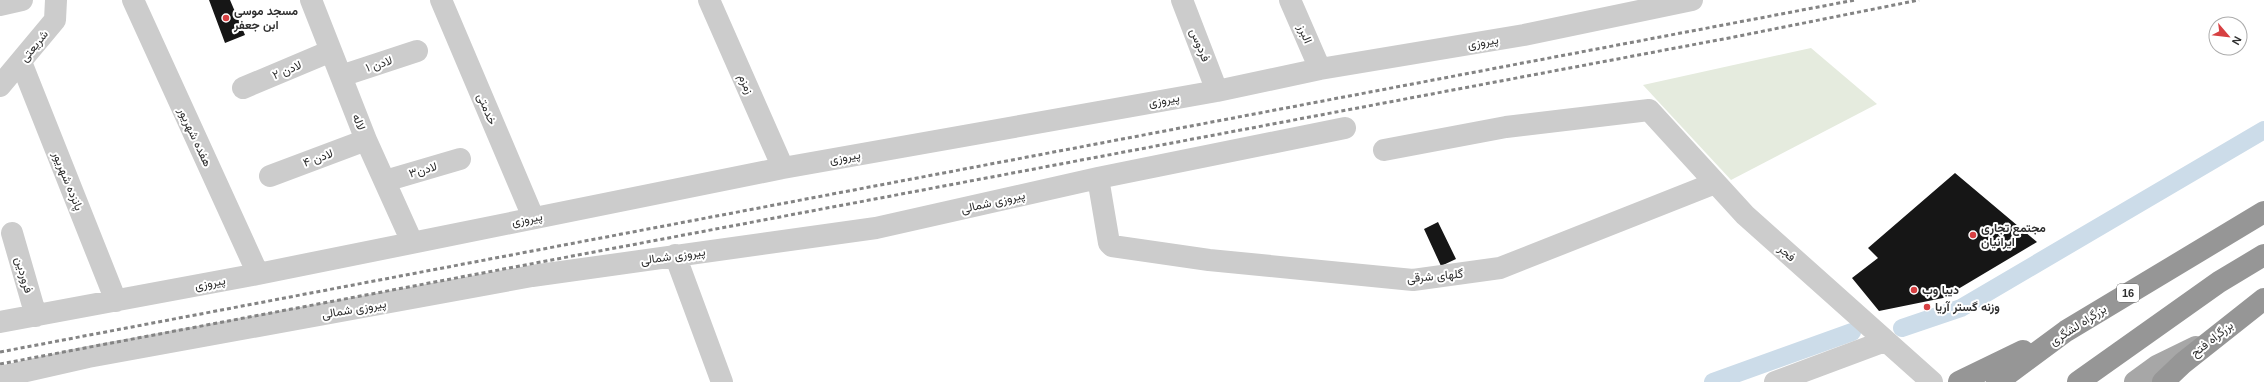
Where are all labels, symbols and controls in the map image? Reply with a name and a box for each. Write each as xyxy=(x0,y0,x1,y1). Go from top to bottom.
place label: مسجد موسی ابن جعفر xyxy=(233,4,299,33)
marker: مسجد موسی ابن جعفر xyxy=(221,13,231,23)
north arrow xyxy=(2208,16,2248,56)
street label: البرز xyxy=(1294,22,1315,46)
street label: فردوس xyxy=(1186,26,1213,64)
street label: شریعتی xyxy=(17,27,52,65)
street label: پیروزی xyxy=(1466,32,1500,53)
text: N xyxy=(2230,34,2244,47)
street label: لادن ۱ xyxy=(364,53,394,75)
street label: لادن ۲ xyxy=(270,58,304,82)
street label: زمزم xyxy=(735,72,757,97)
street label: پیروزی xyxy=(1147,90,1181,111)
street label: خدمتی xyxy=(473,91,500,127)
street label: هفده شهریور xyxy=(174,104,215,169)
street label: لاله xyxy=(350,112,368,132)
street label: لادن ۴ xyxy=(301,146,335,170)
street label: پیروزی xyxy=(828,147,862,168)
street label: پانزده شهریور xyxy=(48,148,86,213)
street label: لادن۳ xyxy=(407,159,439,181)
street label: پیروزی شمالی xyxy=(960,188,1027,217)
street label: پیروزی xyxy=(510,209,544,230)
place label: مجتمع تجاری ایرانیان xyxy=(1981,221,2046,250)
marker: مجتمع تجاری ایرانیان xyxy=(1968,230,1978,240)
street label: فجر xyxy=(1774,241,1798,265)
street label: پیروزی شمالی xyxy=(640,245,706,268)
street label: فروردین xyxy=(11,255,36,295)
street label: گلهای شرقی xyxy=(1406,267,1464,286)
street label: پیروزی xyxy=(193,273,227,294)
place label: دیبا وب xyxy=(1922,283,1959,298)
road number: 16 xyxy=(2117,284,2139,302)
marker: دیبا وب xyxy=(1909,285,1919,295)
street label: پیروزی شمالی xyxy=(321,296,388,323)
place label: وزنه گستر آریا xyxy=(1935,300,2000,315)
marker: وزنه گستر آریا xyxy=(1922,302,1932,312)
street label: بزرگراه لشگری xyxy=(2047,302,2109,349)
street label: بزرگراه فتح xyxy=(2188,318,2237,361)

